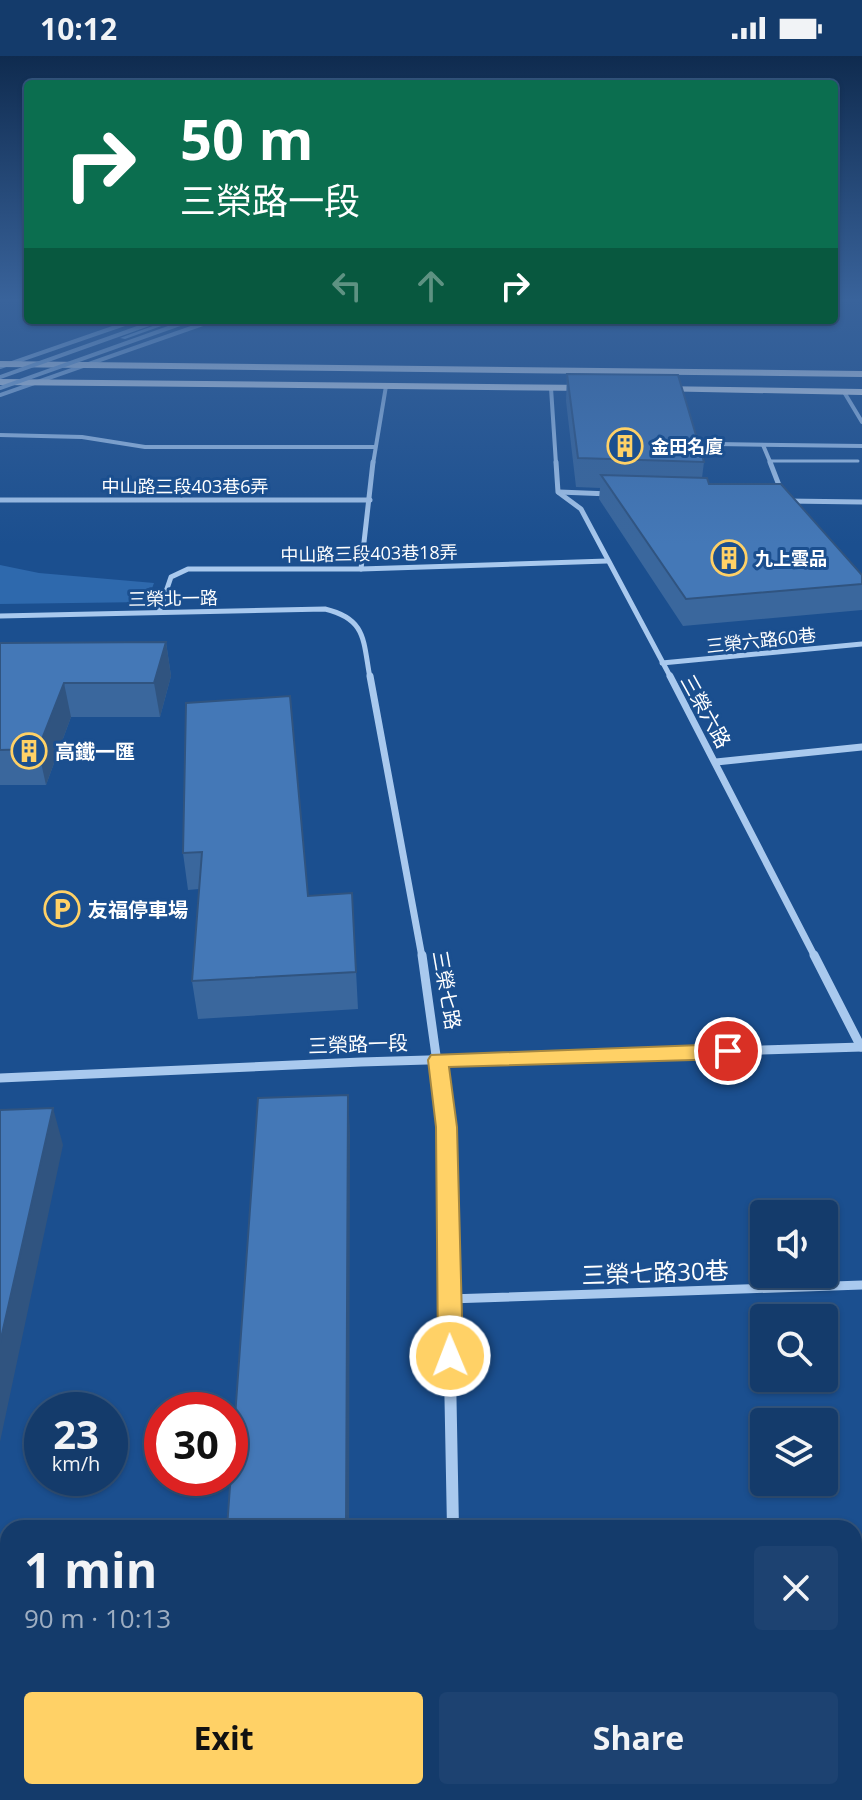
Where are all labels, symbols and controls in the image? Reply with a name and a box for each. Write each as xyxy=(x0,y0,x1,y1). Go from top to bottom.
text: 10:12 xyxy=(40,8,117,49)
text: 50 m xyxy=(180,100,314,176)
icon: right xyxy=(48,112,152,216)
text: 三榮路一段 xyxy=(180,176,360,225)
icon: left xyxy=(325,264,369,308)
icon: ahead xyxy=(409,264,453,308)
icon: right xyxy=(493,264,537,308)
building icon: 金田名廈 xyxy=(606,427,644,465)
place label: 金田名廈 xyxy=(651,434,723,458)
street label: 中山路三段403巷6弄 xyxy=(101,474,269,498)
street label: 中山路三段403巷18弄 xyxy=(280,539,458,567)
building icon: 九上雲品 xyxy=(710,539,748,577)
place label: 九上雲品 xyxy=(755,546,827,570)
street label: 三榮北一路 xyxy=(128,585,218,611)
street label: 三榮六路60巷 xyxy=(705,622,817,658)
street label: 三榮六路 xyxy=(675,669,737,753)
building icon: 高鐵一匯 xyxy=(10,732,48,770)
place label: 高鐵一匯 xyxy=(55,738,135,765)
parking icon: 友福停車場 xyxy=(43,890,81,928)
place label: 友福停車場 xyxy=(88,896,188,923)
street label: 三榮七路 xyxy=(427,948,467,1032)
pin xyxy=(694,1017,762,1085)
street label: 三榮路一段 xyxy=(308,1029,408,1059)
icon: arrive xyxy=(706,1029,750,1073)
map controls xyxy=(750,1200,838,1496)
button: sound xyxy=(750,1200,838,1288)
street label: 三榮七路30巷 xyxy=(581,1253,729,1291)
button: search xyxy=(750,1304,838,1392)
position arrow xyxy=(408,1314,492,1398)
speed limit sign: 30 xyxy=(144,1392,248,1496)
text: 23 xyxy=(53,1406,99,1461)
button: layers xyxy=(750,1408,838,1496)
text: km/h xyxy=(52,1450,100,1477)
text: 1 min xyxy=(24,1537,157,1602)
button: close xyxy=(754,1546,838,1630)
text: 90 m · 10:13 xyxy=(24,1600,171,1636)
button: Exit xyxy=(24,1692,423,1784)
button: Share xyxy=(439,1692,838,1784)

